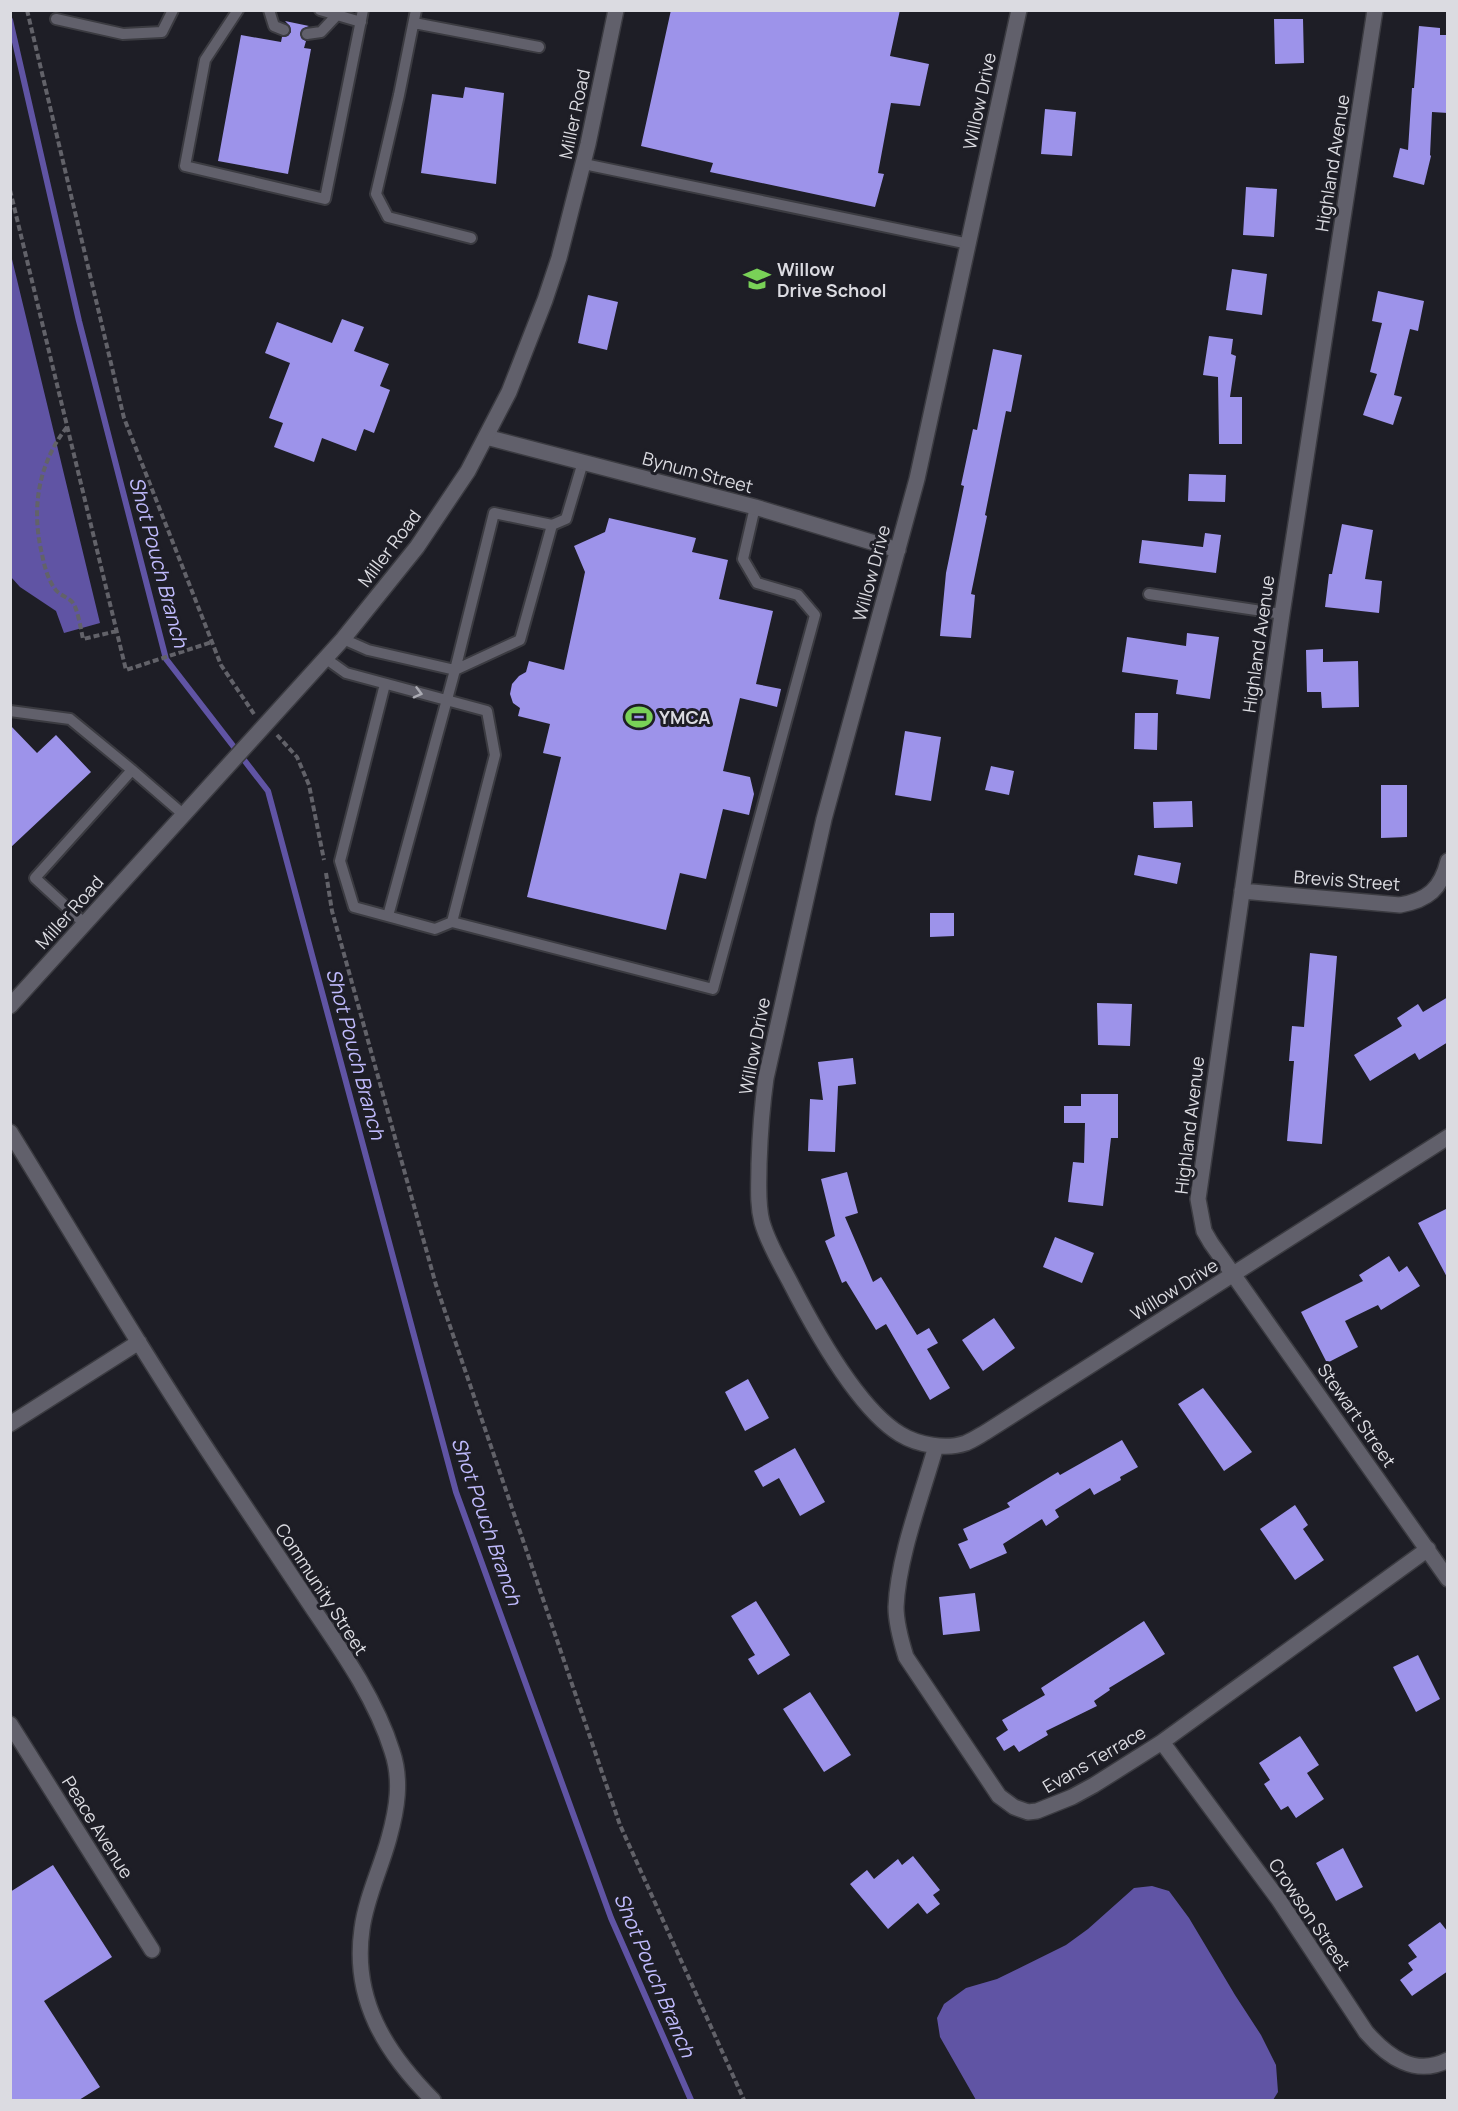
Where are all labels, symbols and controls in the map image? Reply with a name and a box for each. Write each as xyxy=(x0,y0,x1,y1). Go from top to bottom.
street label: Willow Drive xyxy=(957,50,1001,152)
street label: Miller Road xyxy=(553,67,595,161)
street label: Highland Avenue xyxy=(1309,93,1355,233)
place label: Willow Drive School xyxy=(777,257,887,302)
school or university icon: Willow Drive School xyxy=(742,264,772,294)
street label: Bynum Street xyxy=(640,446,756,498)
water label: Shot Pouch Branch xyxy=(123,474,195,651)
street label: Miller Road xyxy=(352,504,426,592)
street label: Willow Drive xyxy=(847,522,895,624)
street label: Highland Avenue xyxy=(1236,574,1280,714)
one-way arrow xyxy=(413,685,423,698)
sports icon: YMCA xyxy=(624,702,654,732)
place label: YMCA xyxy=(659,705,710,729)
street label: Brevis Street xyxy=(1293,864,1401,896)
street label: Miller Road xyxy=(30,870,108,954)
water label: Shot Pouch Branch xyxy=(320,966,392,1143)
street label: Willow Drive xyxy=(733,995,775,1097)
street label: Highland Avenue xyxy=(1169,1055,1209,1195)
street label: Willow Drive xyxy=(1126,1253,1222,1325)
street label: Stewart Street xyxy=(1312,1358,1402,1472)
water label: Shot Pouch Branch xyxy=(446,1434,529,1609)
street label: Community Street xyxy=(270,1518,374,1660)
street label: Evans Terrace xyxy=(1038,1720,1150,1798)
street label: Peace Avenue xyxy=(57,1771,139,1883)
street label: Crowson Street xyxy=(1264,1853,1356,1975)
water label: Shot Pouch Branch xyxy=(608,1889,702,2062)

